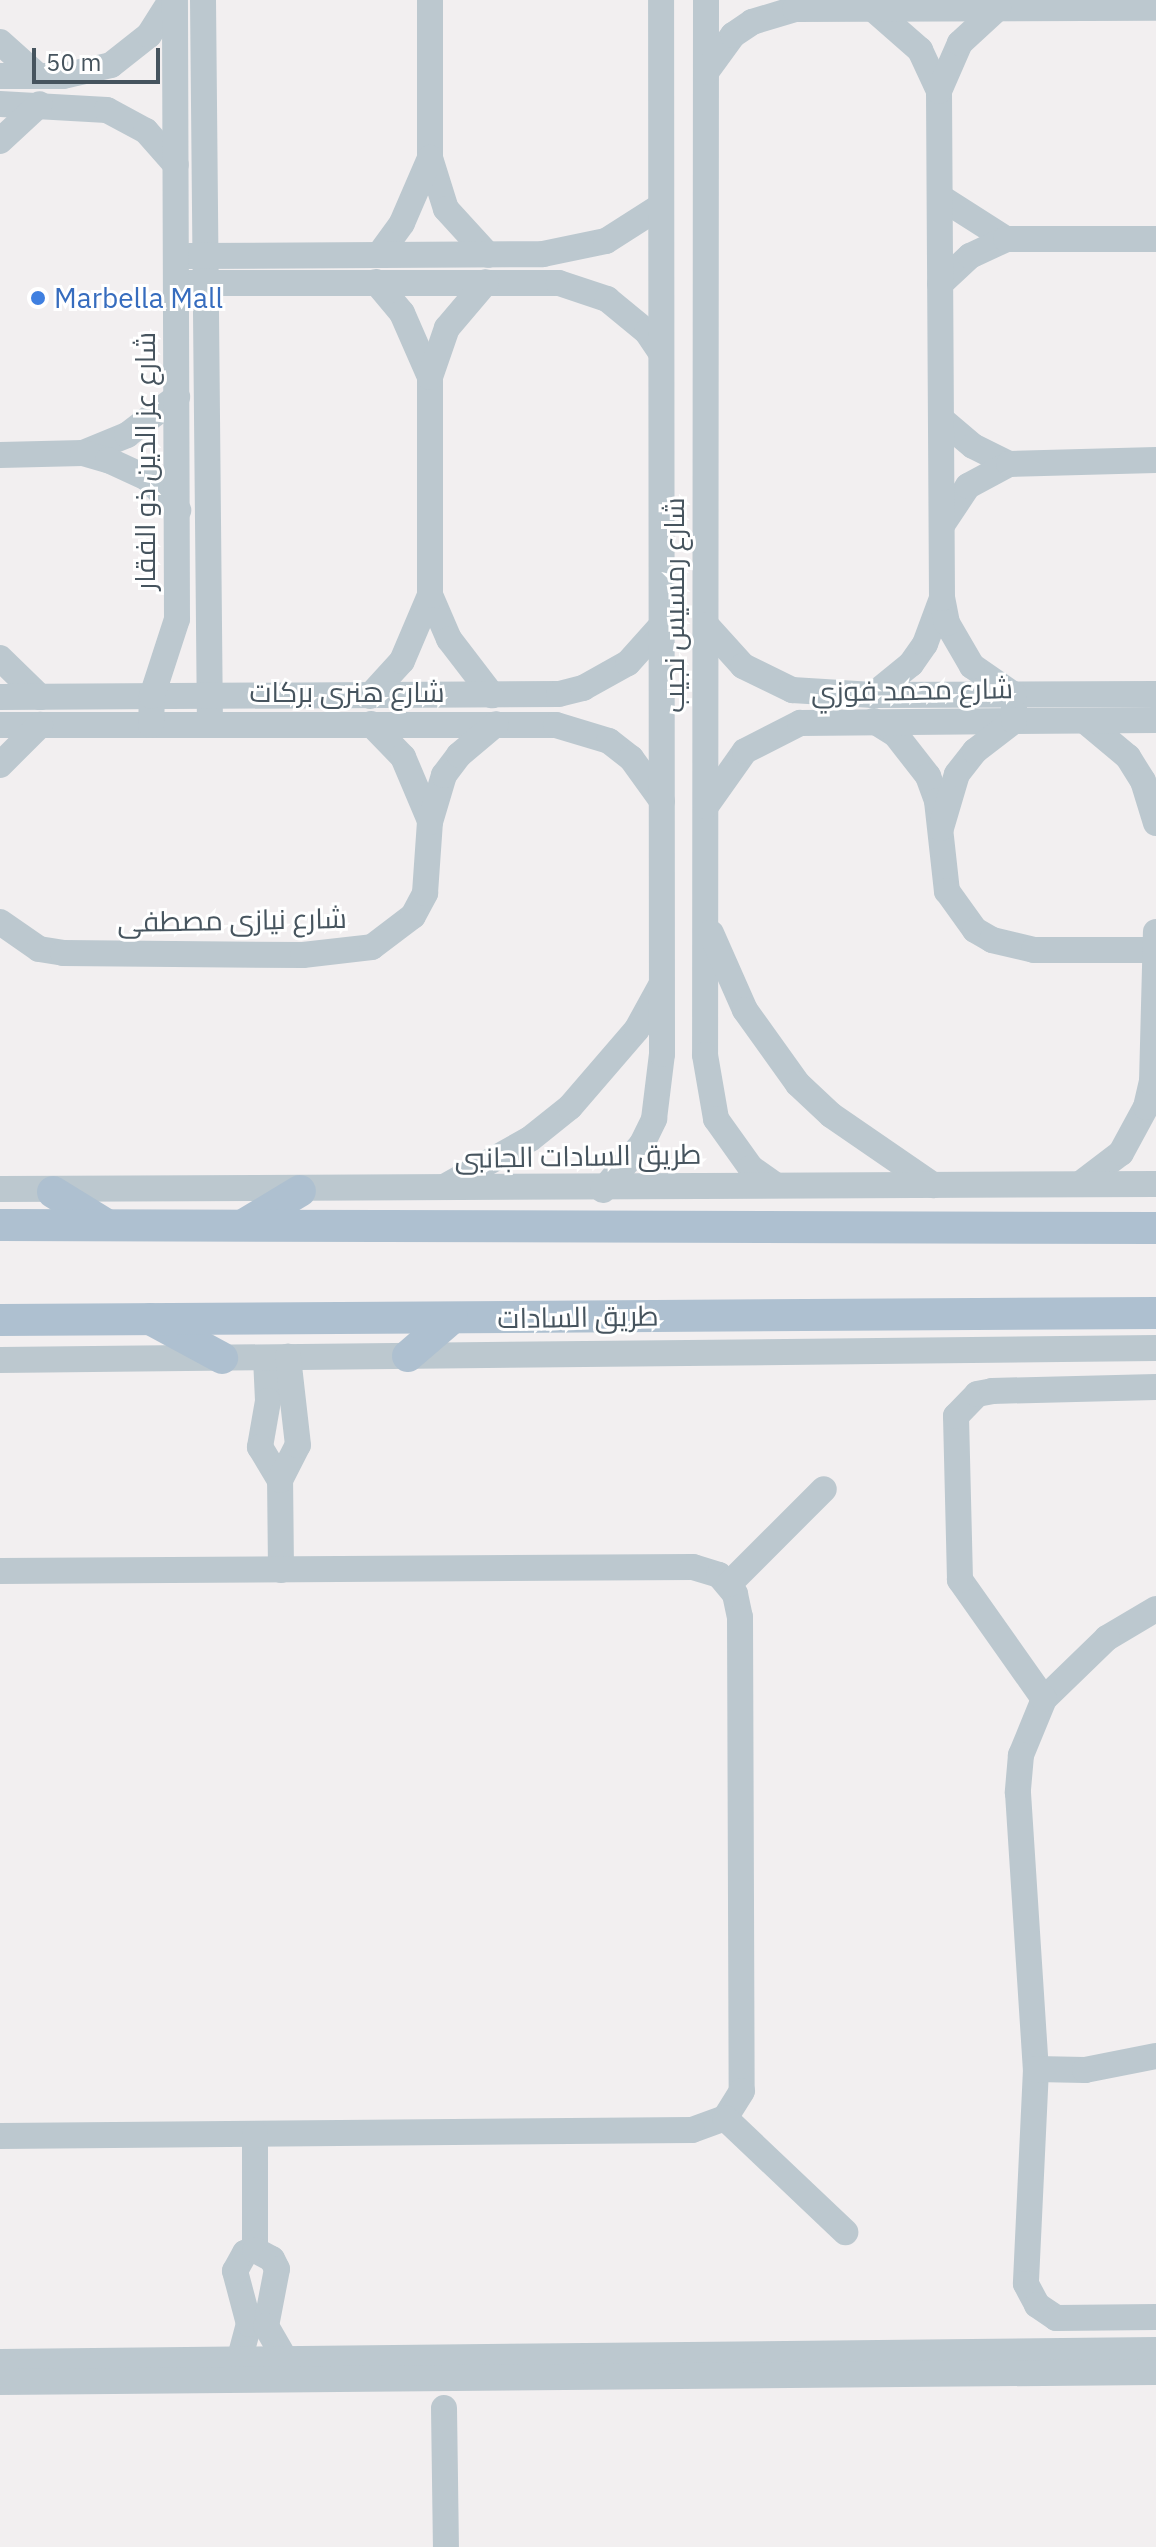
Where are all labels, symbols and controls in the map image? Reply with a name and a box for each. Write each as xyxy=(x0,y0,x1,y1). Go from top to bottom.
scale bar xyxy=(36,32,164,82)
text: 50 m xyxy=(46,46,101,78)
place label: Marbella Mall xyxy=(54,281,223,315)
marker: Marbella Mall xyxy=(29,289,47,307)
street label: شارع عز الدين ذو الفقار xyxy=(128,332,162,590)
street label: شارع رمسيس نجيب xyxy=(657,497,691,713)
street label: شارع محمد فوزي xyxy=(811,671,1013,709)
street label: شارع هنرى بركات xyxy=(249,675,445,709)
street label: شارع نيازى مصطفى xyxy=(117,901,347,939)
street label: طريق السادات الجانبى xyxy=(454,1137,702,1175)
street label: طريق السادات xyxy=(497,1299,659,1335)

